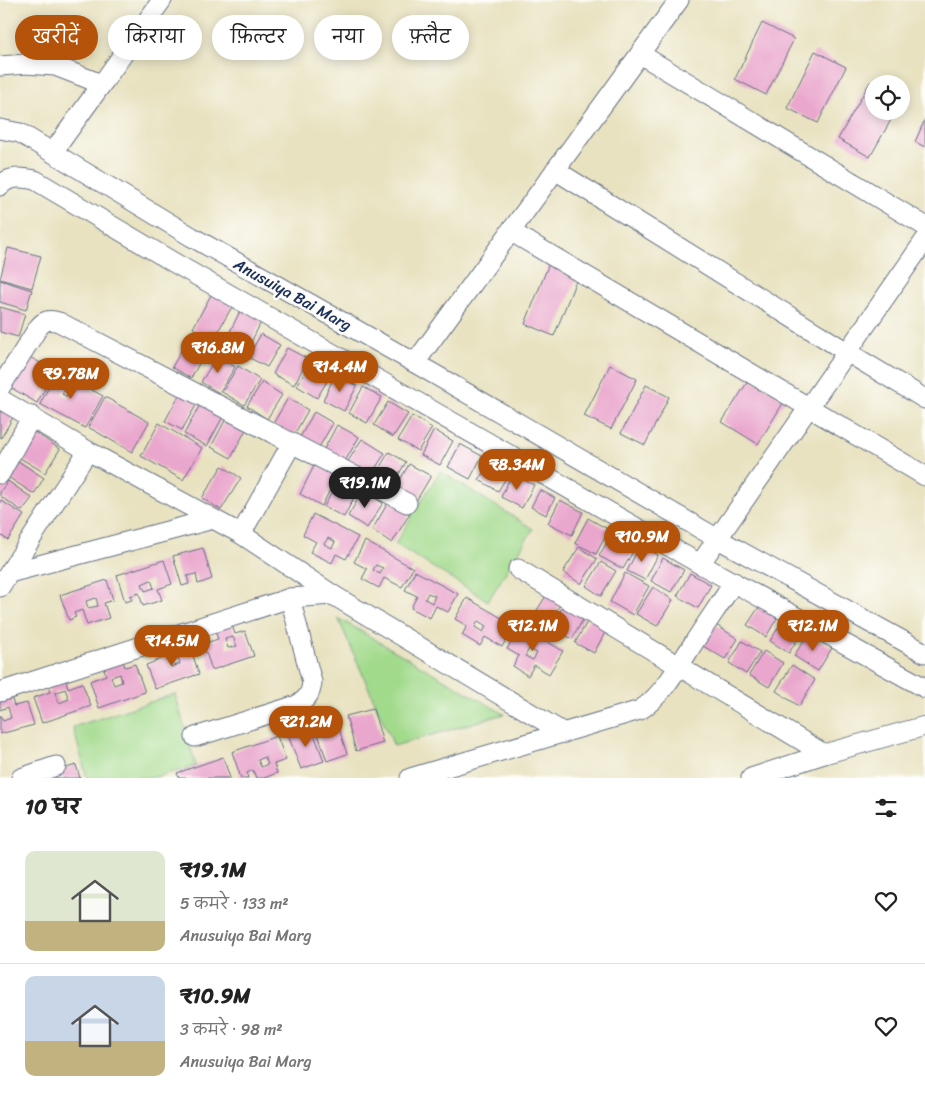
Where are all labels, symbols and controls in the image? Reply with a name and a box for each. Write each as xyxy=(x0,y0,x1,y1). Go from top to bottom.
chip: खरीदें xyxy=(15,15,98,60)
chip: किराया xyxy=(108,15,202,60)
chip: फ़िल्टर xyxy=(212,15,304,60)
chip: नया xyxy=(314,15,382,60)
chip: फ़्लैट xyxy=(392,15,469,60)
map controls xyxy=(865,75,910,120)
button: locate xyxy=(865,75,910,120)
street label: Anusuiya Bai Marg xyxy=(227,249,357,339)
pin: ₹16.8M xyxy=(177,332,259,374)
text: ₹16.8M xyxy=(192,333,244,362)
pin: ₹14.4M xyxy=(299,350,381,393)
text: ₹14.4M xyxy=(313,352,367,381)
pin: ₹9.78M xyxy=(30,358,112,400)
text: ₹9.78M xyxy=(43,359,99,388)
pin: ₹8.34M xyxy=(476,448,558,491)
text: ₹8.34M xyxy=(489,450,545,479)
pin: ₹19.1M xyxy=(324,466,406,509)
text: ₹19.1M xyxy=(340,468,390,497)
pin: ₹10.9M xyxy=(601,520,683,563)
text: ₹10.9M xyxy=(615,522,669,551)
pin: ₹12.1M xyxy=(492,610,574,652)
pin: ₹12.1M xyxy=(772,610,854,652)
text: ₹12.1M xyxy=(508,611,558,640)
text: ₹12.1M xyxy=(788,611,838,640)
pin: ₹14.5M xyxy=(131,624,213,667)
text: ₹14.5M xyxy=(145,626,199,655)
pin: ₹21.2M xyxy=(265,706,347,748)
text: ₹21.2M xyxy=(280,707,332,736)
text: 10 घर xyxy=(25,788,81,826)
icon: filters xyxy=(872,794,900,822)
text: ₹19.1M xyxy=(180,851,246,889)
icon: home xyxy=(65,871,125,931)
icon: heart xyxy=(872,887,900,915)
text: 5 कमरे · 133 m² xyxy=(180,889,289,918)
text: Anusuiya Bai Marg xyxy=(180,921,312,950)
text: ₹10.9M xyxy=(180,977,250,1015)
icon: home xyxy=(65,996,125,1056)
icon: heart xyxy=(872,1012,900,1040)
text: 3 कमरे · 98 m² xyxy=(180,1015,283,1044)
text: Anusuiya Bai Marg xyxy=(180,1047,312,1076)

